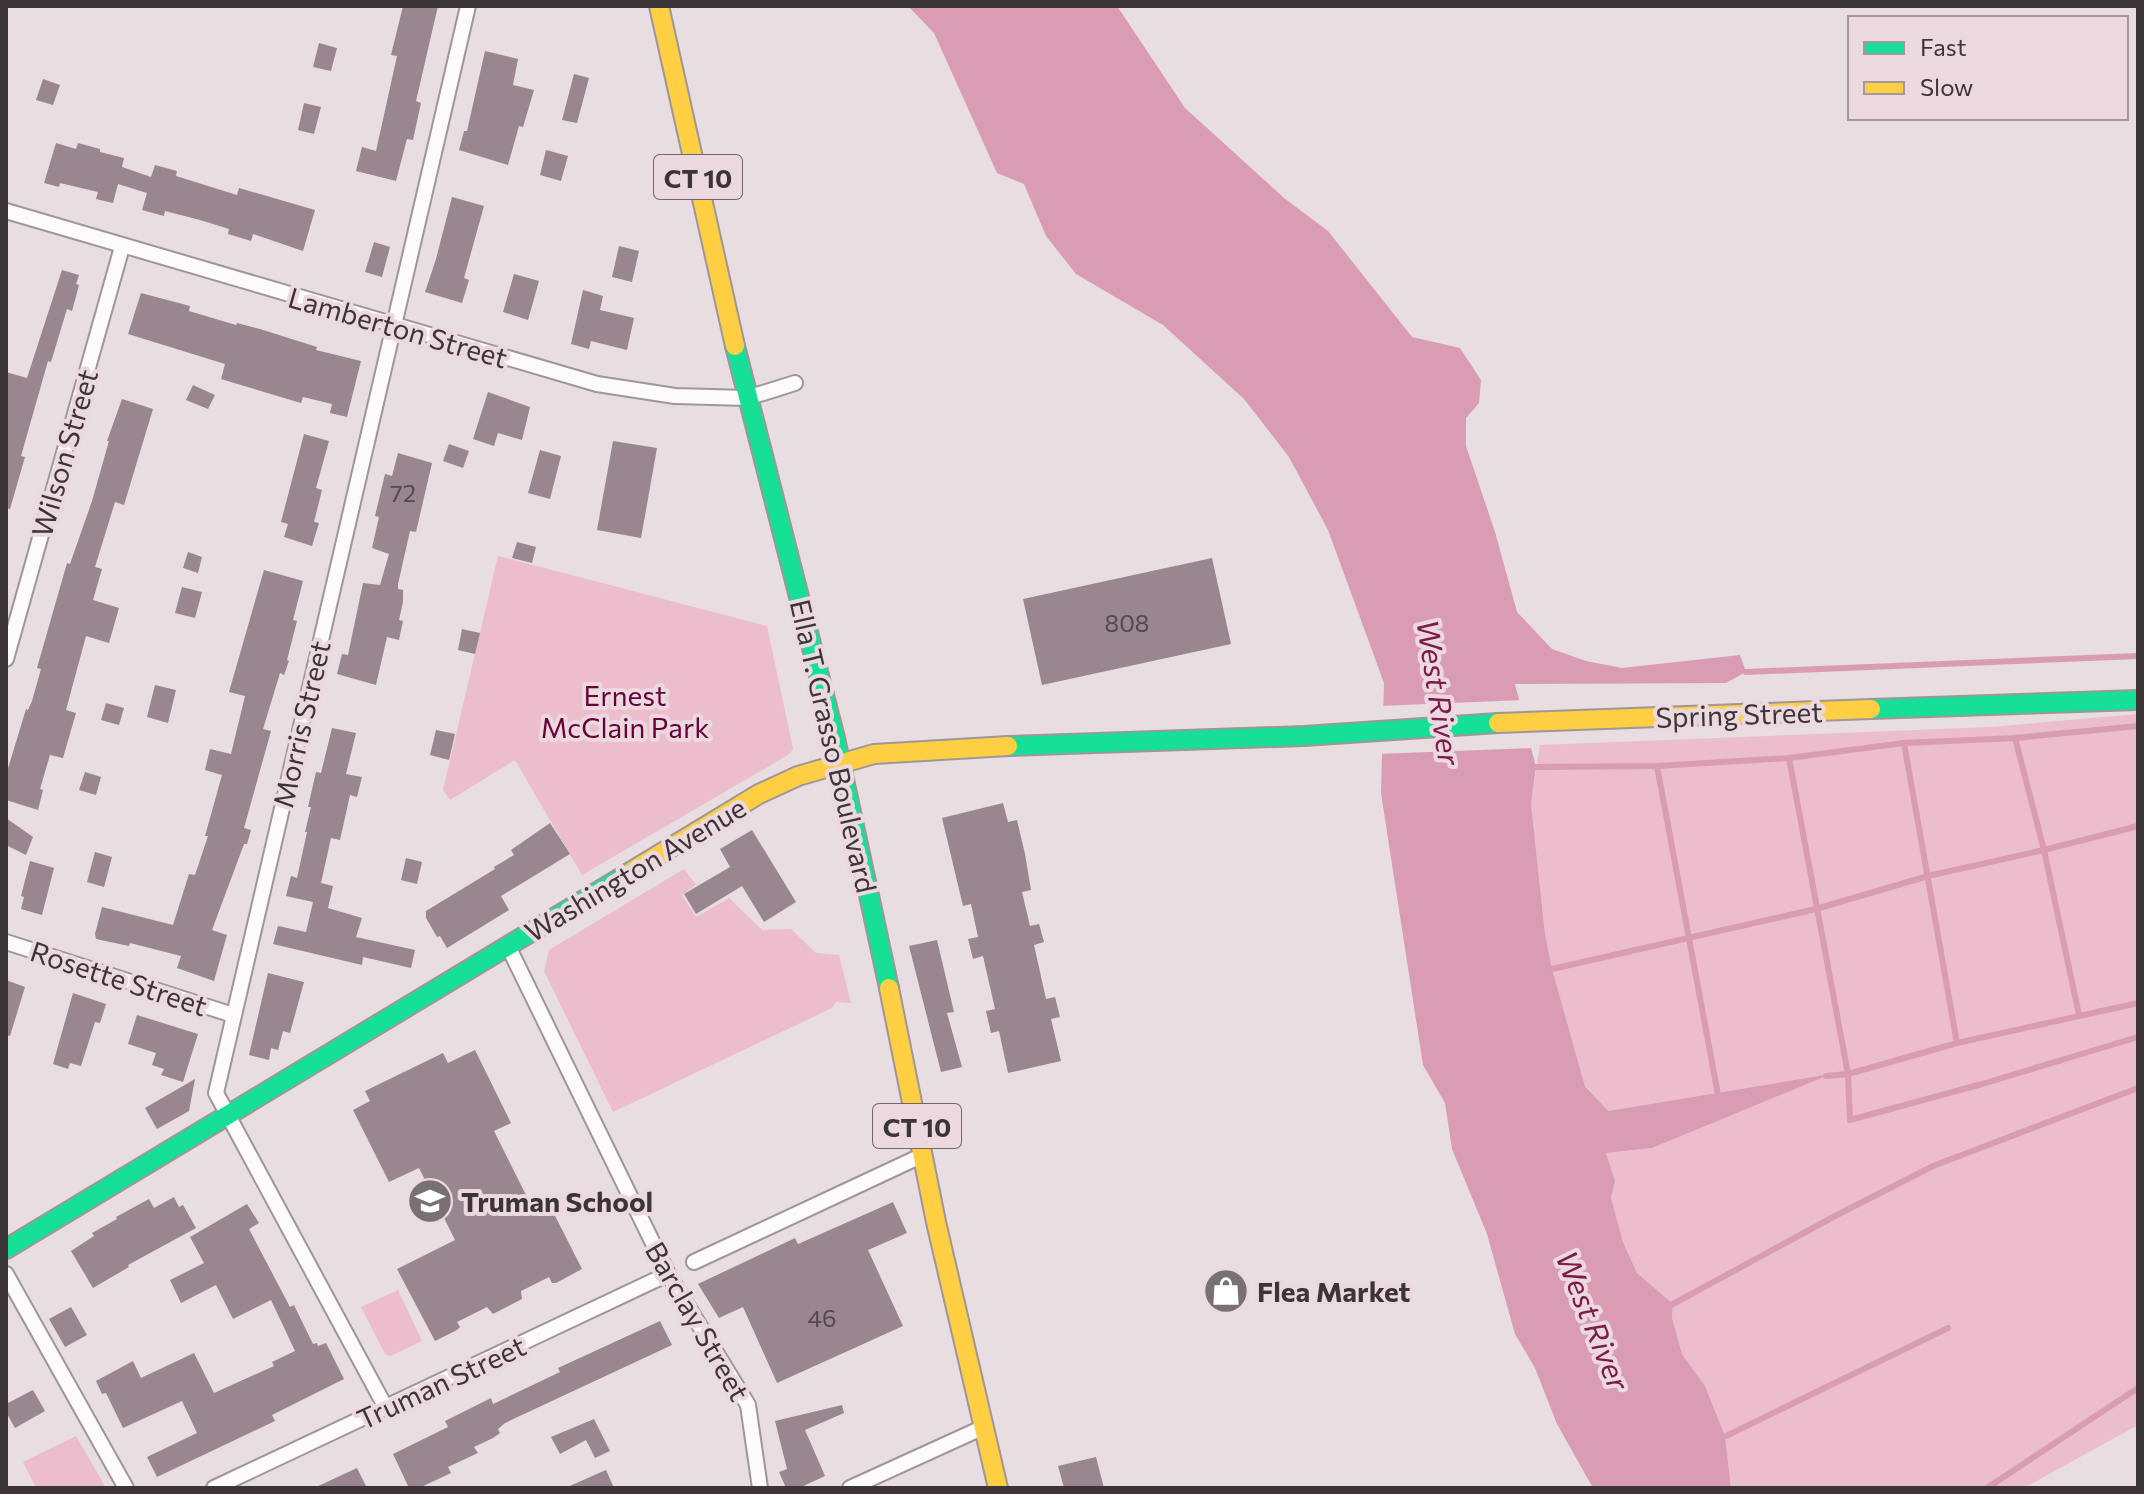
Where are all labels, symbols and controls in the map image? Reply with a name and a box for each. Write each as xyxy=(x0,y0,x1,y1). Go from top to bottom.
legend xyxy=(1848,16,2128,120)
text: Fast xyxy=(1920,32,1967,61)
text: Slow xyxy=(1920,72,1973,101)
road number: CT 10 xyxy=(654,155,742,199)
street label: Lamberton Street xyxy=(285,279,511,375)
street label: Wilson Street xyxy=(24,365,104,541)
house number: 72 xyxy=(390,478,416,507)
street label: Ella T. Grasso Boulevard xyxy=(784,596,884,896)
house number: 808 xyxy=(1105,608,1149,637)
water label: West River xyxy=(1410,617,1470,768)
street label: Morris Street xyxy=(265,637,337,811)
park label: Ernest McClain Park xyxy=(541,678,709,744)
street label: Spring Street xyxy=(1655,694,1823,734)
street label: Washington Avenue xyxy=(518,790,752,948)
street label: Rosette Street xyxy=(26,933,212,1023)
road number: CT 10 xyxy=(873,1104,961,1148)
school or university icon: Truman School xyxy=(406,1177,454,1225)
place label: Truman School xyxy=(461,1184,653,1218)
street label: Barclay Street xyxy=(639,1236,757,1406)
water label: West River xyxy=(1549,1245,1639,1396)
shop icon: Flea Market xyxy=(1202,1267,1250,1315)
place label: Flea Market xyxy=(1257,1274,1411,1308)
house number: 46 xyxy=(808,1303,836,1332)
street label: Truman Street xyxy=(351,1328,531,1436)

